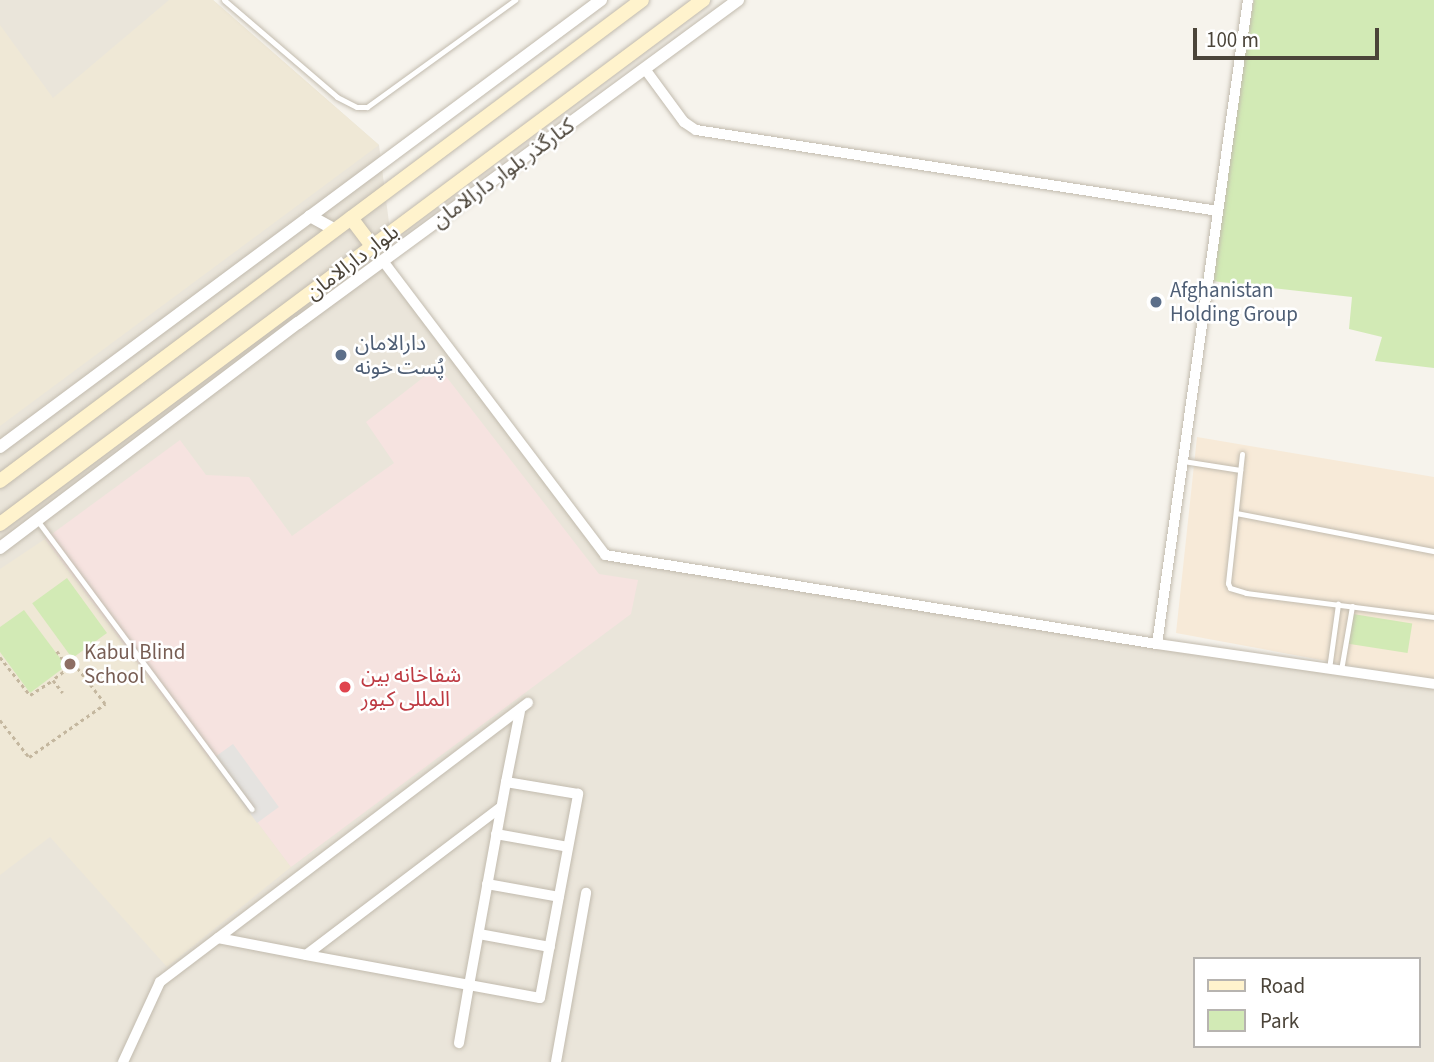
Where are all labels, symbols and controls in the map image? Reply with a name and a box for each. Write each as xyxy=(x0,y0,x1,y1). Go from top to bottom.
scale bar xyxy=(1196,14,1382,58)
text: 100 m xyxy=(1206,25,1259,55)
street label: کنارگذر بلوار دارالامان xyxy=(427,113,579,233)
street label: بلوار دارالامان xyxy=(301,219,403,305)
place label: Afghanistan Holding Group xyxy=(1170,277,1298,327)
marker: Afghanistan Holding Group xyxy=(1148,294,1164,310)
place label: دارالامان پُست خونه xyxy=(355,330,444,380)
marker: دارالامان پُست خونه xyxy=(333,347,349,363)
place label: Kabul Blind School xyxy=(84,639,185,689)
marker: Kabul Blind School xyxy=(62,656,78,672)
place label: شفاخانه بین المللی کیور xyxy=(361,662,461,712)
marker: شفاخانه بین المللی کیور xyxy=(335,677,355,697)
legend xyxy=(1192,957,1420,1048)
text: Road xyxy=(1260,971,1305,1001)
text: Park xyxy=(1260,1006,1299,1036)

